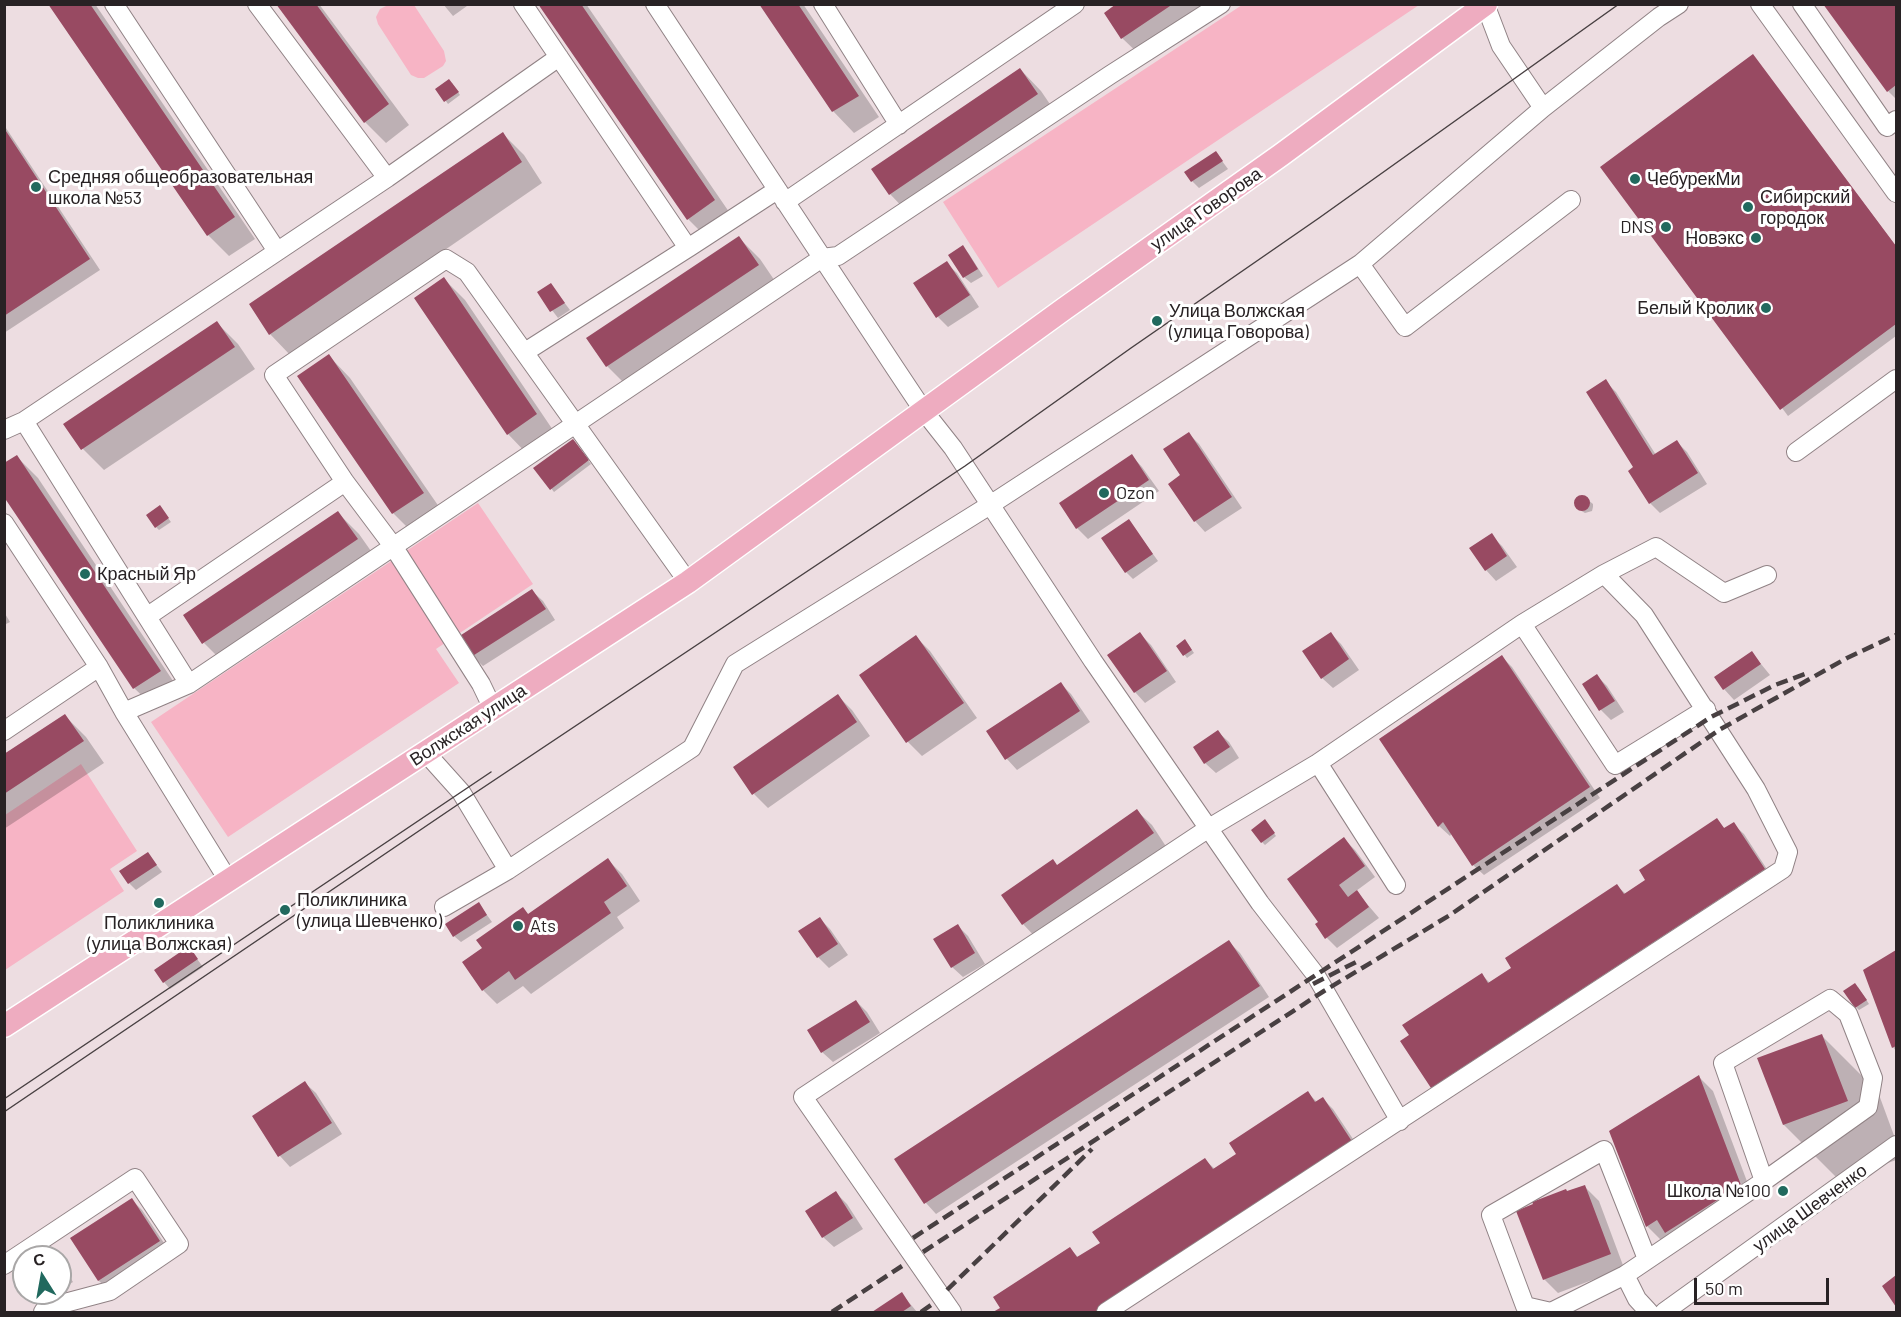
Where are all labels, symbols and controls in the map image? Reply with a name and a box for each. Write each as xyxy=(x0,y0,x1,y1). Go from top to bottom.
street label: улица Говорова xyxy=(1146,163,1266,255)
place label: Средняя общеобразовательная школа №53 xyxy=(48,166,313,208)
place label: ЧебурекМи xyxy=(1647,168,1740,190)
marker: ЧебурекМи xyxy=(1628,172,1642,186)
marker: Средняя общеобразовательная школа №53 xyxy=(29,180,43,194)
place label: Сибирский городок xyxy=(1760,186,1850,228)
marker: Сибирский городок xyxy=(1741,200,1755,214)
place label: DNS xyxy=(1620,216,1654,238)
marker: DNS xyxy=(1659,220,1673,234)
place label: Новэкс xyxy=(1685,227,1744,249)
marker: Новэкс xyxy=(1749,231,1763,245)
place label: Белый Кролик xyxy=(1637,297,1754,319)
place label: Улица Волжская (улица Говорова) xyxy=(1169,300,1309,342)
marker: Белый Кролик xyxy=(1759,301,1773,315)
marker: Улица Волжская (улица Говорова) xyxy=(1150,314,1164,328)
place label: Ozon xyxy=(1116,482,1155,504)
marker: Ozon xyxy=(1097,486,1111,500)
place label: Красный Яр xyxy=(97,563,196,585)
marker: Красный Яр xyxy=(78,567,92,581)
street label: Волжская улица xyxy=(406,679,530,771)
place label: Поликлиника (улица Шевченко) xyxy=(297,889,442,932)
marker: Поликлиника (улица Волжская) xyxy=(152,896,166,910)
marker: Поликлиника (улица Шевченко) xyxy=(278,903,292,917)
place label: Поликлиника (улица Волжская) xyxy=(87,912,231,954)
place label: Ats xyxy=(530,915,556,937)
marker: Ats xyxy=(511,919,525,933)
street label: улица Шевченко xyxy=(1749,1159,1871,1257)
place label: Школа №100 xyxy=(1667,1180,1771,1202)
marker: Школа №100 xyxy=(1776,1184,1790,1198)
north arrow xyxy=(12,1245,72,1305)
text: С xyxy=(31,1248,46,1269)
scale bar xyxy=(1697,1266,1832,1304)
text: 50 m xyxy=(1705,1277,1743,1299)

